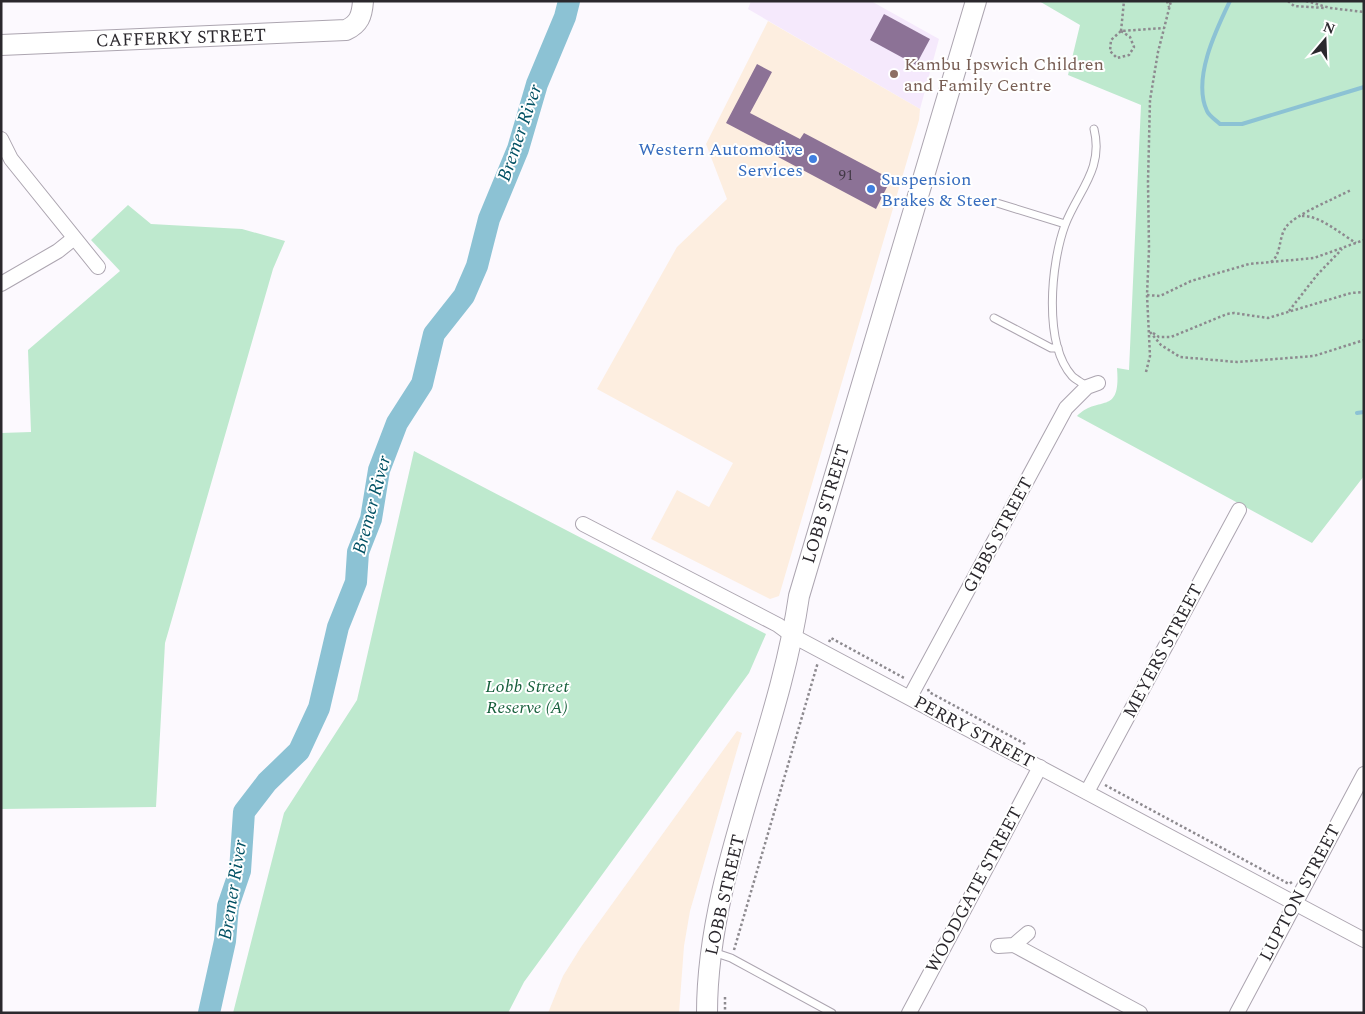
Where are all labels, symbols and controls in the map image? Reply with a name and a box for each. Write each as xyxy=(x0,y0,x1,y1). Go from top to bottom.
north arrow xyxy=(1300,15,1350,65)
text: N xyxy=(1320,16,1338,40)
street label: CAFFERKY STREET xyxy=(95,22,267,54)
place label: Kambu Ipswich Children and Family Centre xyxy=(904,51,1104,99)
marker: Kambu Ipswich Children and Family Centre xyxy=(888,68,900,80)
water label: Bremer River xyxy=(490,80,550,185)
place label: Western Automotive Services xyxy=(638,136,803,184)
marker: Western Automotive Services xyxy=(807,153,819,165)
house number: 91 xyxy=(838,164,854,187)
place label: Suspension Brakes & Steer xyxy=(881,166,997,214)
marker: Suspension Brakes & Steer xyxy=(865,183,877,195)
street label: LOBB STREET xyxy=(795,441,857,567)
water label: Bremer River xyxy=(345,452,399,557)
street label: GIBBS STREET xyxy=(956,472,1040,598)
street label: MEYERS STREET xyxy=(1116,579,1210,723)
park label: Lobb Street Reserve (A) xyxy=(485,673,569,721)
street label: PERRY STREET xyxy=(909,689,1039,775)
street label: WOODGATE STREET xyxy=(919,802,1029,978)
street label: LUPTON STREET xyxy=(1252,820,1348,966)
street label: LOBB STREET xyxy=(698,832,752,958)
water label: Bremer River xyxy=(211,837,255,942)

